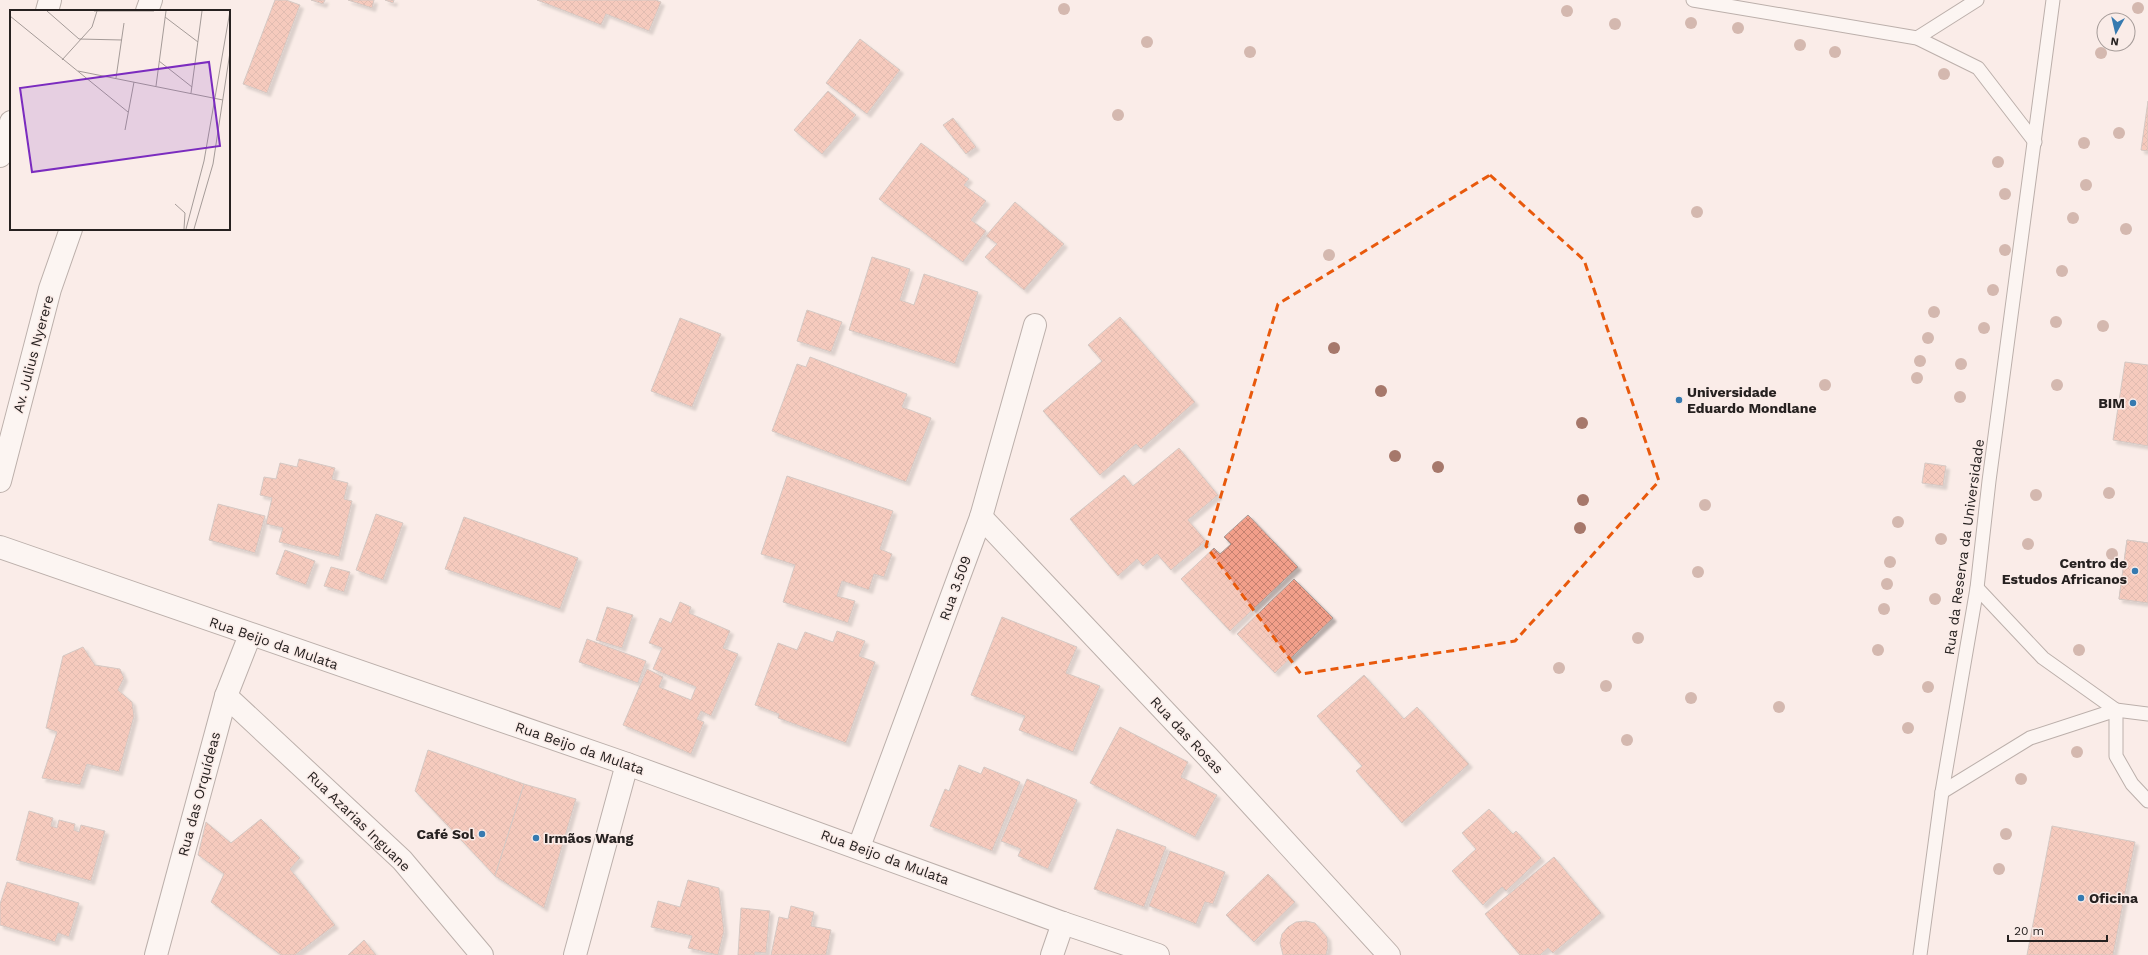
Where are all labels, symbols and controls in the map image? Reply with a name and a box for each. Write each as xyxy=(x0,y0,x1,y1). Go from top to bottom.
inset map xyxy=(10,10,230,230)
north arrow xyxy=(2096,12,2136,52)
text: N xyxy=(2110,34,2120,48)
street label: Av. Julius Nyerere xyxy=(10,293,56,415)
place label: Universidade Eduardo Mondlane xyxy=(1687,384,1817,416)
marker: Universidade Eduardo Mondlane xyxy=(1674,395,1684,405)
place label: BIM xyxy=(2098,395,2125,411)
marker: BIM xyxy=(2128,398,2138,408)
street label: Rua da Reserva da Universidade xyxy=(1941,438,1987,656)
street label: Rua 3.509 xyxy=(936,554,974,622)
place label: Centro de Estudos Africanos xyxy=(2002,555,2128,587)
marker: Centro de Estudos Africanos xyxy=(2130,566,2140,576)
street label: Rua Beijo da Mulata xyxy=(207,613,341,673)
street label: Rua das Rosas xyxy=(1147,693,1227,777)
street label: Rua Beijo da Mulata xyxy=(513,718,647,778)
street label: Rua das Orquídeas xyxy=(175,730,223,858)
street label: Rua Azarias Inguane xyxy=(304,768,414,874)
place label: Café Sol xyxy=(417,826,474,842)
street label: Rua Beijo da Mulata xyxy=(819,826,951,888)
marker: Café Sol xyxy=(477,829,487,839)
place label: Irmãos Wang xyxy=(544,830,633,846)
marker: Irmãos Wang xyxy=(531,833,541,843)
place label: Oficina xyxy=(2089,890,2139,906)
marker: Oficina xyxy=(2076,893,2086,903)
scale bar xyxy=(2008,917,2107,943)
text: 20 m xyxy=(2014,924,2044,938)

